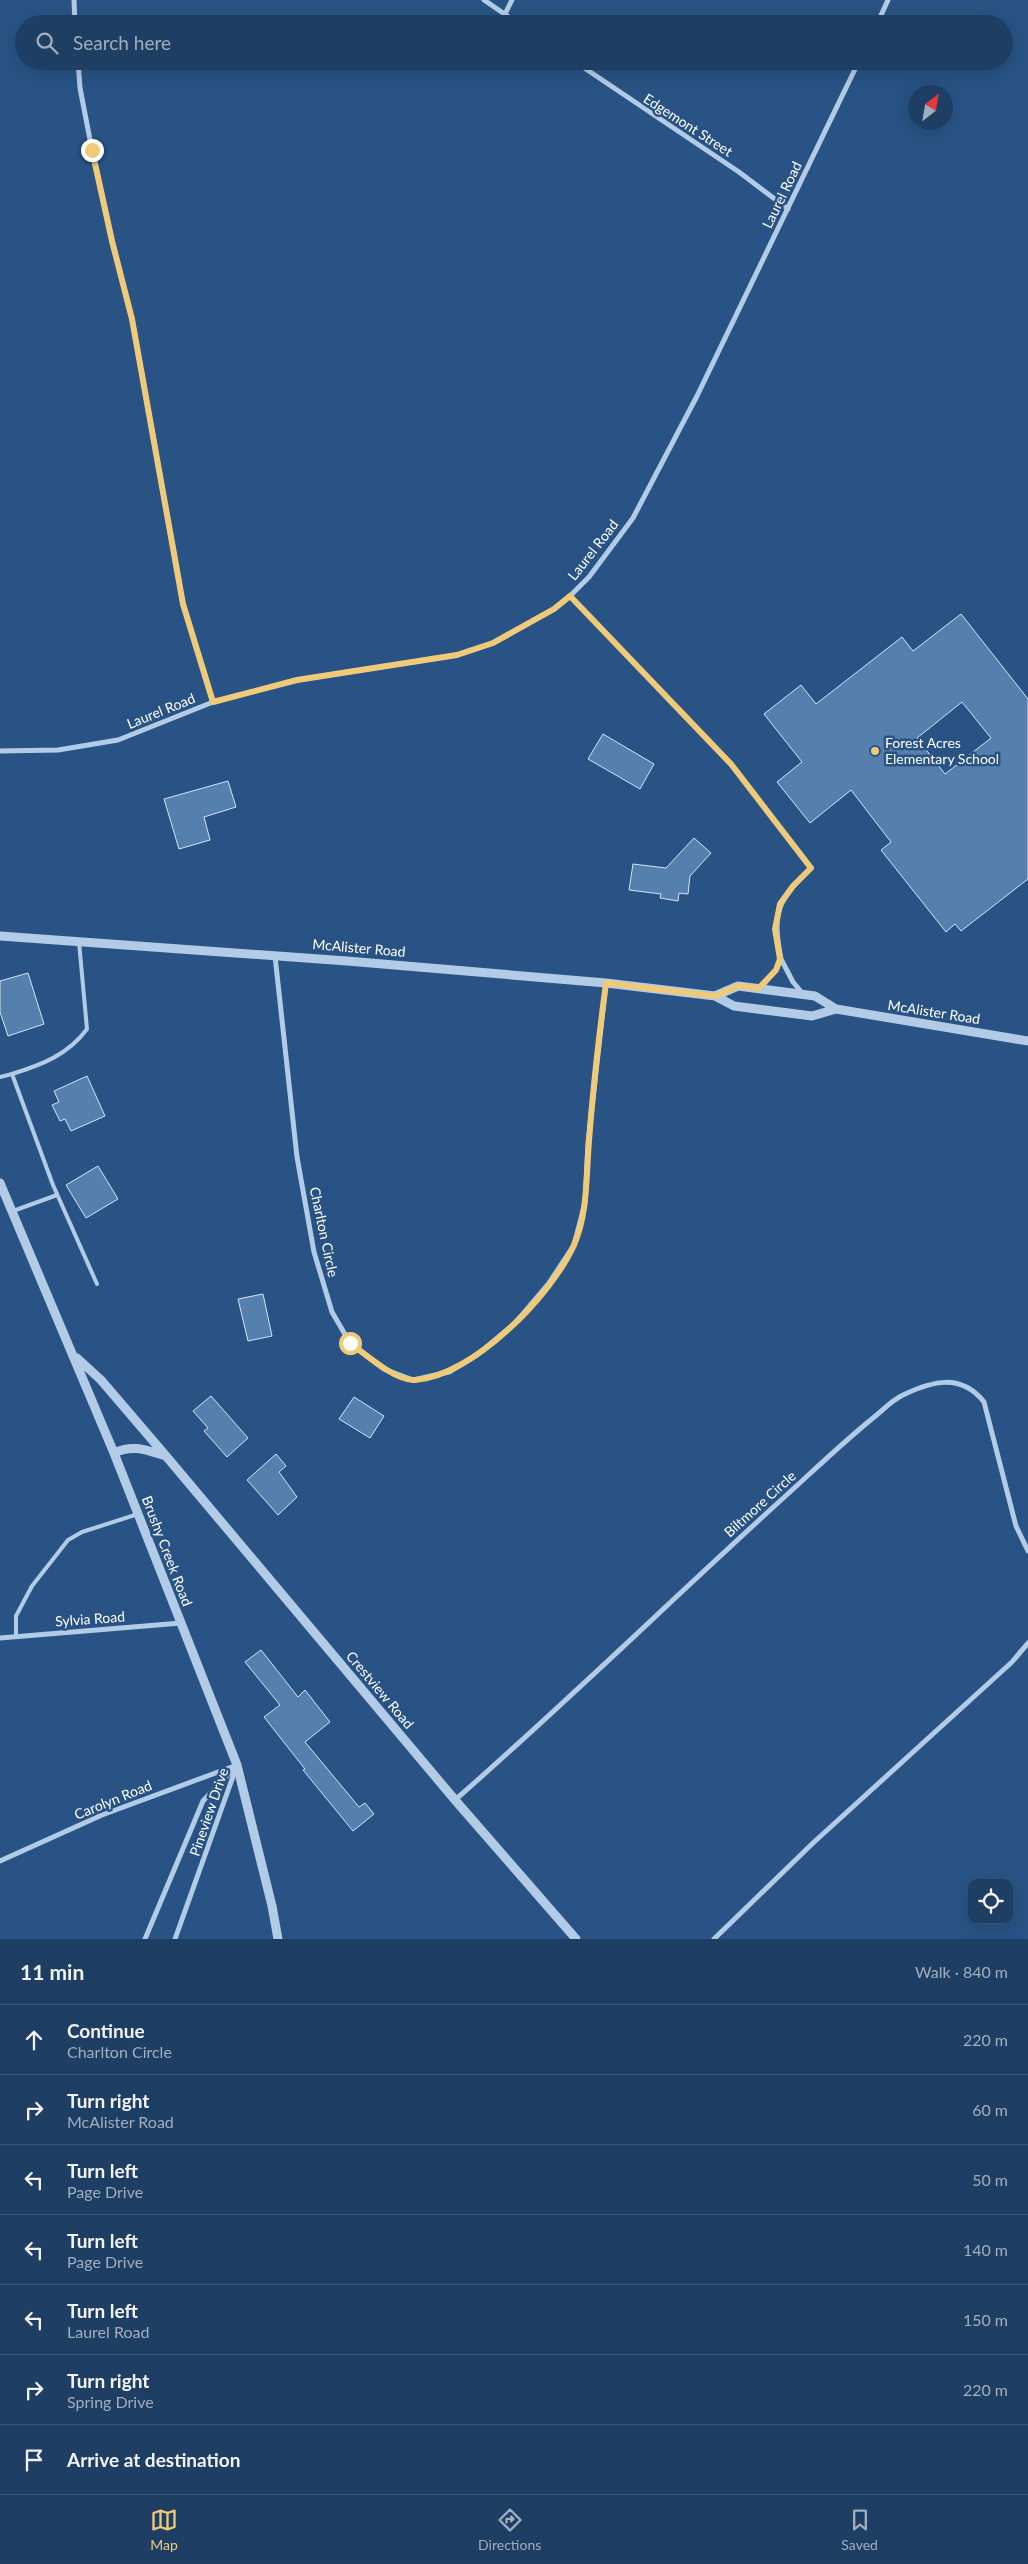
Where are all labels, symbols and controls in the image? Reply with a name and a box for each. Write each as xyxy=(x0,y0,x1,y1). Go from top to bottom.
search box xyxy=(15,15,1013,70)
icon: search xyxy=(33,29,61,57)
text: Search here xyxy=(73,31,171,54)
north arrow xyxy=(908,85,953,130)
street label: Edgemont Street xyxy=(641,89,736,160)
route end xyxy=(81,139,104,162)
street label: Laurel Road xyxy=(758,159,805,231)
street label: Laurel Road xyxy=(564,516,621,583)
street label: Laurel Road xyxy=(124,689,197,732)
place label: Forest Acres Elementary School xyxy=(885,734,999,767)
marker: Forest Acres Elementary School xyxy=(869,745,881,757)
street label: McAlister Road xyxy=(312,935,406,960)
street label: McAlister Road xyxy=(887,996,982,1027)
street label: Charlton Circle xyxy=(307,1185,342,1279)
route start xyxy=(339,1332,362,1355)
street label: Biltmore Circle xyxy=(720,1467,799,1540)
street label: Brushy Creek Road xyxy=(139,1493,196,1608)
street label: Sylvia Road xyxy=(54,1608,125,1629)
street label: Crestview Road xyxy=(343,1648,418,1732)
street label: Pineview Drive xyxy=(185,1765,232,1858)
street label: Carolyn Road xyxy=(72,1776,154,1823)
map controls xyxy=(968,1879,1013,1924)
button: locate xyxy=(968,1879,1013,1924)
text: 11 min xyxy=(20,1959,84,1984)
text: Walk · 840 m xyxy=(915,1962,1008,1981)
text: Continue xyxy=(67,2019,145,2042)
icon: ahead xyxy=(20,2026,48,2054)
text: 220 m xyxy=(963,2030,1008,2049)
text: Charlton Circle xyxy=(67,2042,172,2061)
text: Turn right xyxy=(67,2089,149,2112)
icon: right xyxy=(20,2096,48,2124)
text: 60 m xyxy=(972,2100,1008,2119)
text: McAlister Road xyxy=(67,2112,174,2131)
text: Turn left xyxy=(67,2159,138,2182)
icon: left xyxy=(20,2166,48,2194)
text: 50 m xyxy=(972,2170,1008,2189)
text: Page Drive xyxy=(67,2182,143,2201)
text: Turn left xyxy=(67,2229,138,2252)
icon: left xyxy=(20,2236,48,2264)
text: 140 m xyxy=(963,2240,1008,2259)
text: Page Drive xyxy=(67,2252,143,2271)
text: Turn left xyxy=(67,2299,138,2322)
icon: left xyxy=(20,2306,48,2334)
text: 150 m xyxy=(963,2310,1008,2329)
text: Laurel Road xyxy=(67,2322,149,2341)
text: Turn right xyxy=(67,2369,149,2392)
icon: right xyxy=(20,2376,48,2404)
text: 220 m xyxy=(963,2380,1008,2399)
text: Spring Drive xyxy=(67,2392,154,2411)
icon: arrive xyxy=(20,2446,48,2474)
text: Arrive at destination xyxy=(67,2448,240,2471)
tab: Map xyxy=(150,2506,178,2553)
tab: Directions xyxy=(478,2506,541,2553)
tab: Saved xyxy=(841,2506,878,2553)

